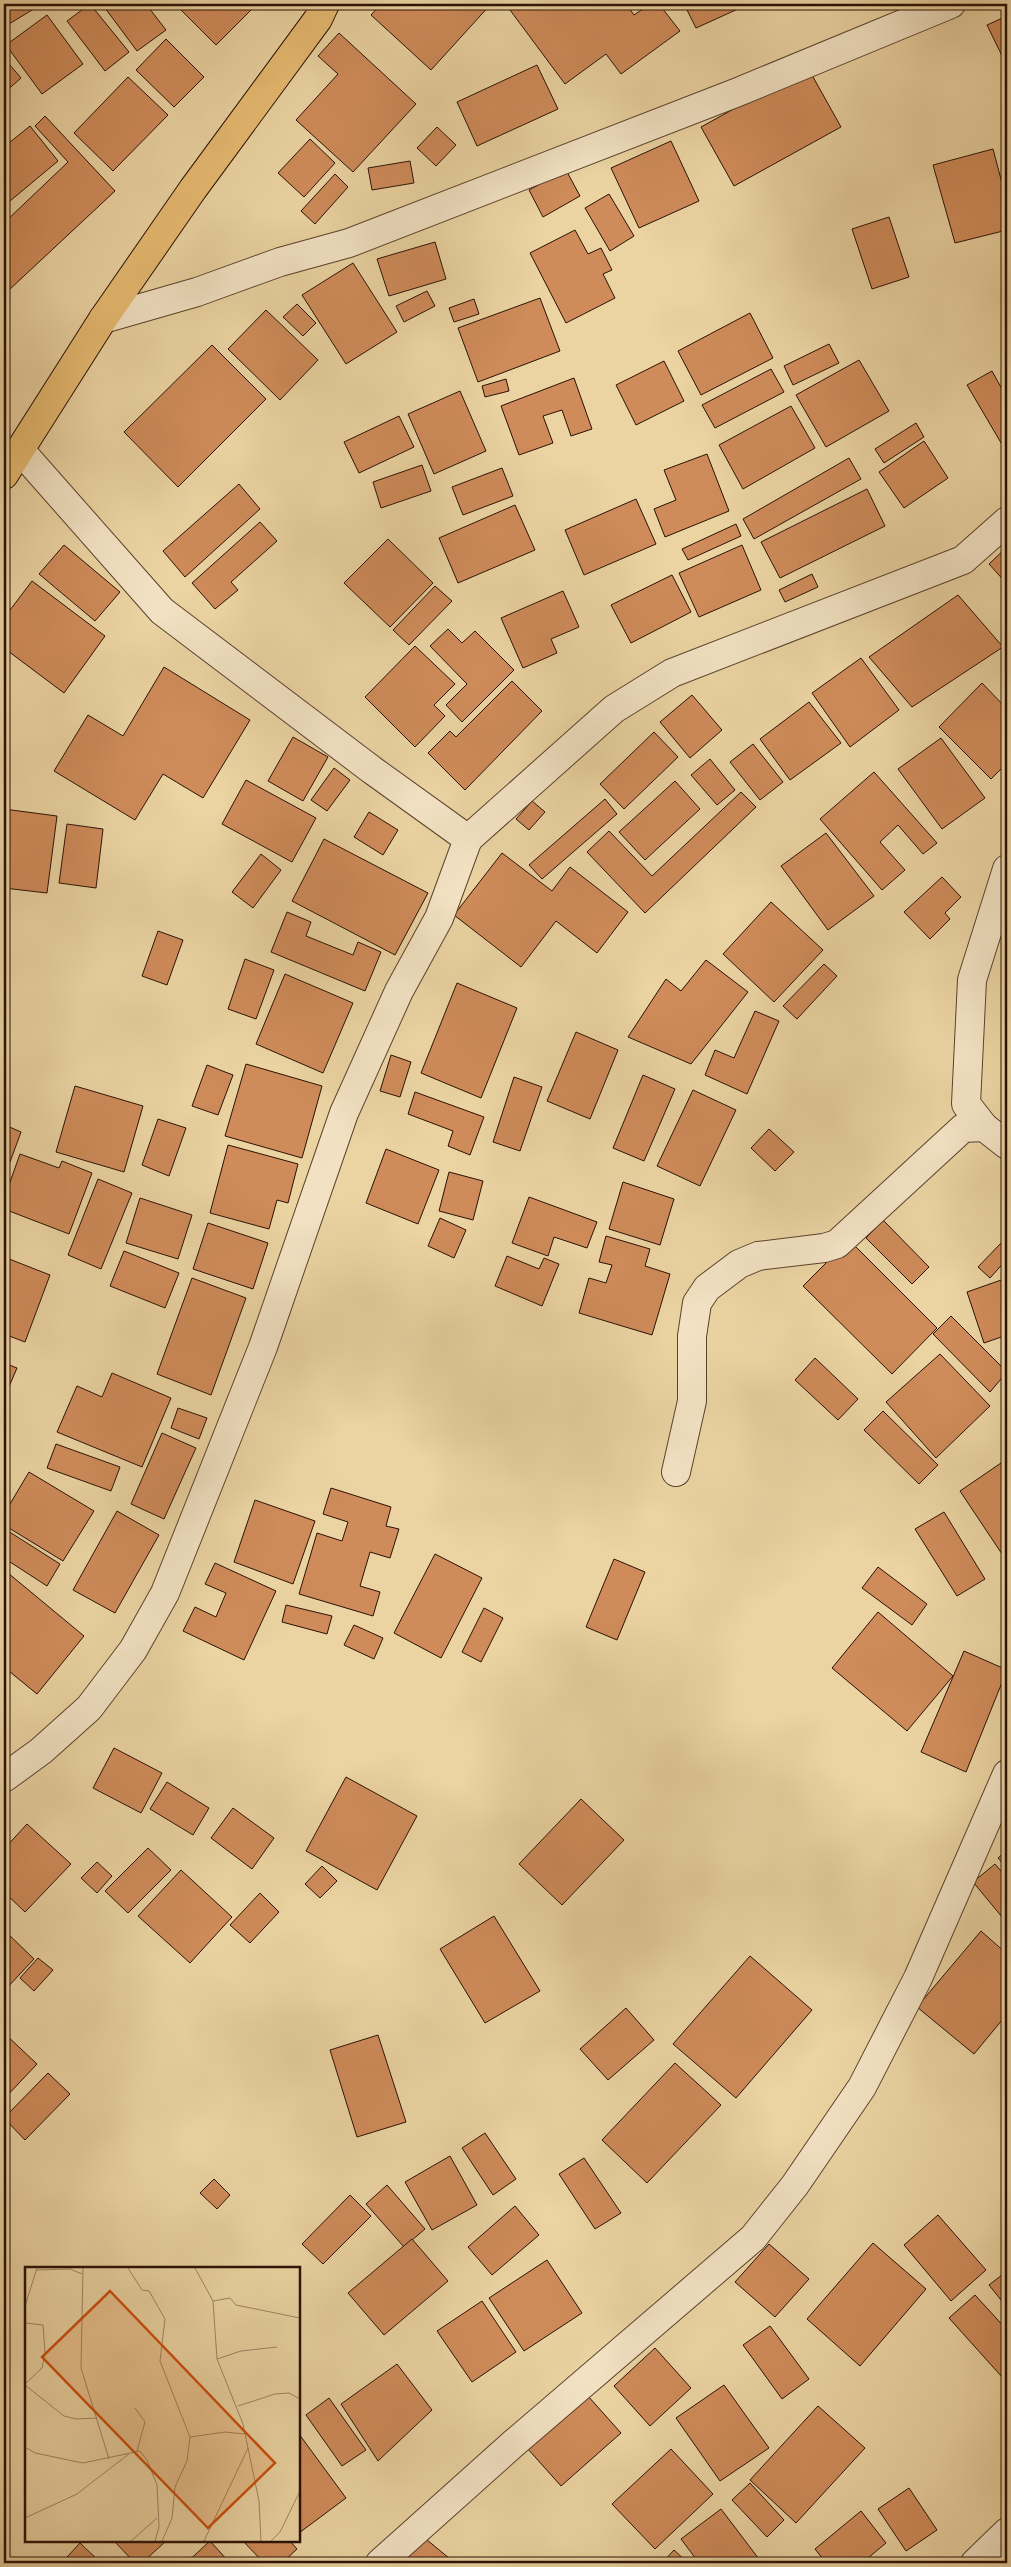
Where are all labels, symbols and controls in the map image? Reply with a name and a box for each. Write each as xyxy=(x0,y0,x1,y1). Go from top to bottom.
inset map xyxy=(25,2267,300,2542)

